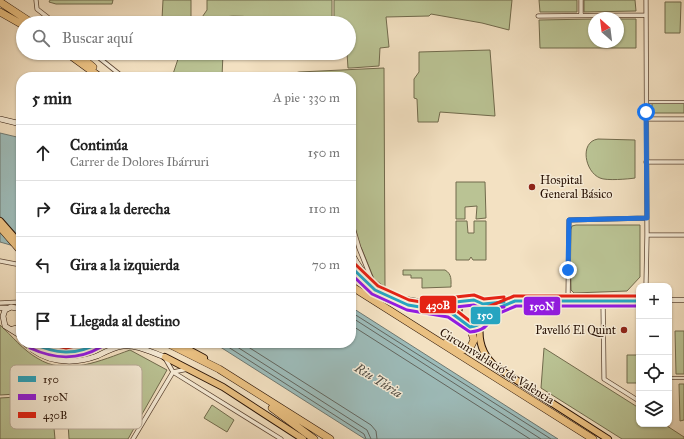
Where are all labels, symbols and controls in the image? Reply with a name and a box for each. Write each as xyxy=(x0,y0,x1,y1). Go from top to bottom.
north arrow xyxy=(588,12,624,48)
search box xyxy=(16,16,356,60)
icon: search xyxy=(30,27,52,49)
text: Buscar aquí xyxy=(62,29,133,47)
text: 5 min xyxy=(32,88,72,109)
text: A pie · 330 m xyxy=(273,90,340,106)
route start xyxy=(637,103,655,121)
text: Continúa xyxy=(70,136,128,154)
icon: ahead xyxy=(32,142,54,164)
text: 150 m xyxy=(308,145,340,161)
text: Carrer de Dolores Ibárruri xyxy=(70,154,209,170)
place label: Hospital General Básico xyxy=(540,173,613,201)
marker: Hospital General Básico xyxy=(527,182,537,192)
icon: right xyxy=(32,198,54,220)
text: Gira a la derecha xyxy=(70,200,170,218)
text: 110 m xyxy=(308,201,340,217)
icon: left xyxy=(32,254,54,276)
text: Gira a la izquierda xyxy=(70,256,179,274)
text: 70 m xyxy=(312,257,340,273)
route end xyxy=(559,261,577,279)
map controls xyxy=(636,283,672,427)
button: + xyxy=(636,283,672,319)
line badge: 430B xyxy=(419,295,457,314)
line badge: 150N xyxy=(523,296,561,316)
text: 430B xyxy=(426,299,450,313)
text: 150N xyxy=(529,300,555,313)
line badge: 150 xyxy=(470,306,501,325)
text: 150 xyxy=(477,309,493,322)
icon: arrive xyxy=(32,310,54,332)
text: Llegada al destino xyxy=(70,312,180,330)
button: − xyxy=(636,319,672,355)
place label: Pavelló El Quint xyxy=(535,323,617,337)
street label: Circumval·lació de València xyxy=(437,325,558,407)
marker: Pavelló El Quint xyxy=(619,325,629,335)
button: locate xyxy=(636,355,672,391)
water label: Riu Túria xyxy=(351,359,405,402)
legend xyxy=(10,365,142,429)
text: 150 xyxy=(43,373,59,386)
text: 150N xyxy=(43,391,68,404)
button: layers xyxy=(636,391,672,427)
text: 430B xyxy=(43,409,67,422)

